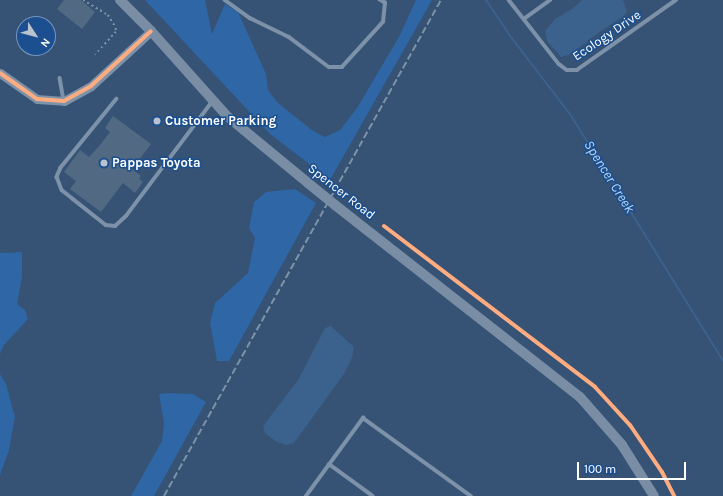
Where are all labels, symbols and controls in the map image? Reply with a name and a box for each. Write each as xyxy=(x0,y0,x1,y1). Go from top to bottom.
street label: Ecology Drive xyxy=(570,7,644,65)
north arrow xyxy=(16,16,56,56)
text: N xyxy=(38,36,53,50)
place label: Customer Parking xyxy=(165,113,276,129)
marker: Customer Parking xyxy=(152,116,162,126)
water label: Spencer Creek xyxy=(580,138,638,216)
place label: Pappas Toyota xyxy=(112,155,200,171)
marker: Pappas Toyota xyxy=(99,158,109,168)
street label: Spencer Road xyxy=(304,161,378,223)
scale bar xyxy=(579,454,688,480)
text: 100 m xyxy=(584,462,616,476)

